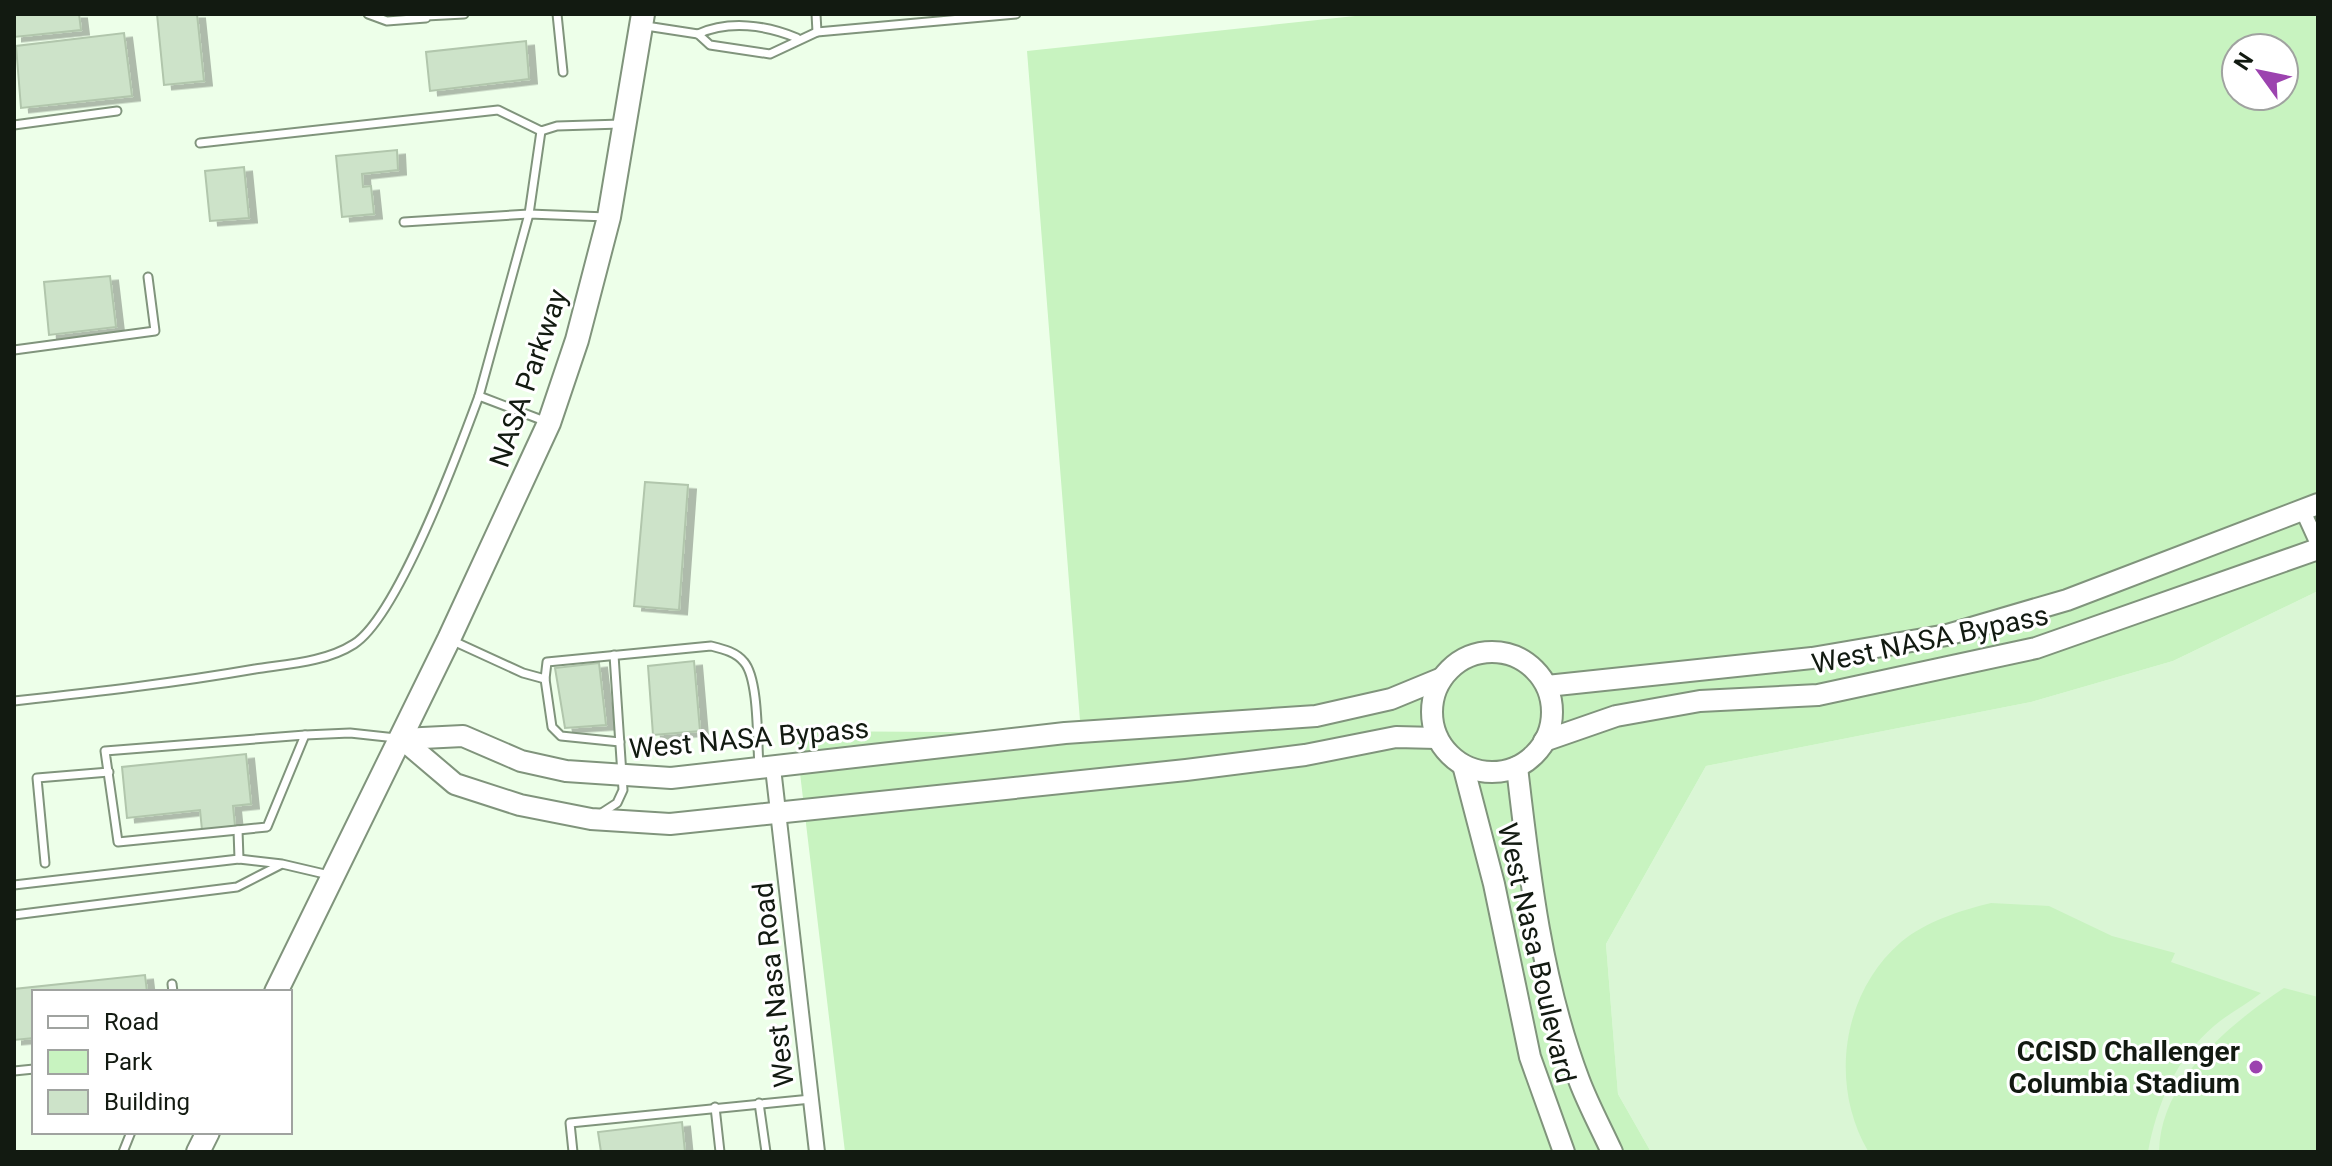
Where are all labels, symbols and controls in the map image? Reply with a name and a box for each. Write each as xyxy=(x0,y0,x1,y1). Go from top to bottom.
north arrow xyxy=(2220,32,2300,112)
text: N xyxy=(2229,48,2258,75)
street label: NASA Parkway xyxy=(483,285,574,471)
street label: West NASA Bypass xyxy=(1809,598,2051,681)
street label: West NASA Bypass xyxy=(628,712,870,765)
street label: West Nasa Boulevard xyxy=(1491,820,1582,1086)
street label: West Nasa Road xyxy=(746,881,801,1089)
legend xyxy=(32,990,292,1134)
text: Road xyxy=(104,1008,159,1036)
place label: CCISD Challenger Columbia Stadium xyxy=(2009,1035,2240,1100)
text: Park xyxy=(104,1048,153,1076)
marker: CCISD Challenger Columbia Stadium xyxy=(2247,1058,2265,1076)
text: Building xyxy=(104,1088,190,1116)

